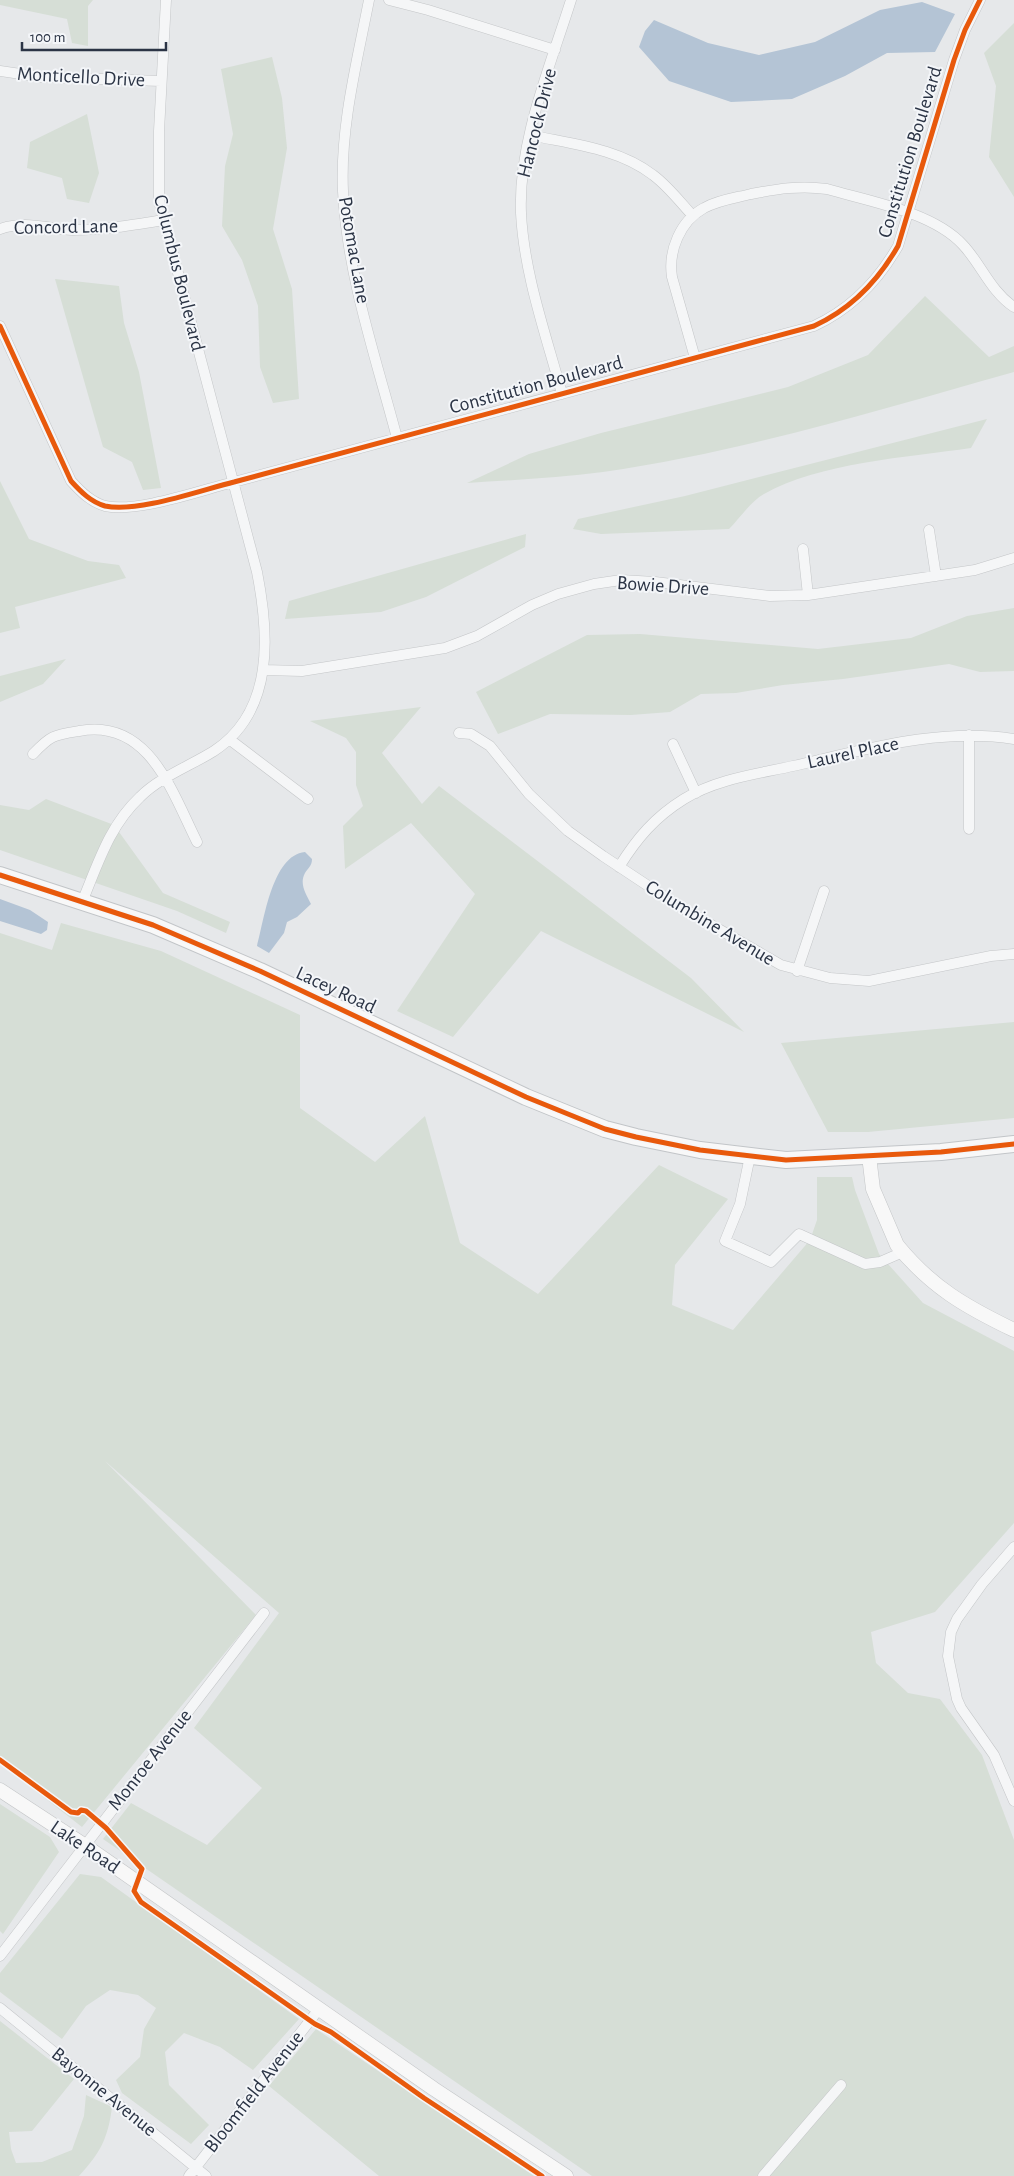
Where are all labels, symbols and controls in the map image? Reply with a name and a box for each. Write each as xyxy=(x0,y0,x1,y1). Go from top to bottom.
scale bar xyxy=(22,20,166,52)
text: 100 m xyxy=(30,30,65,45)
street label: Monticello Drive xyxy=(17,64,145,90)
street label: Constitution Boulevard xyxy=(874,64,946,240)
street label: Hancock Drive xyxy=(514,66,560,180)
street label: Columbus Boulevard xyxy=(150,193,208,353)
street label: Potomac Lane xyxy=(335,195,373,305)
street label: Concord Lane xyxy=(14,216,118,238)
street label: Constitution Boulevard xyxy=(447,352,625,418)
street label: Bowie Drive xyxy=(616,573,710,599)
street label: Laurel Place xyxy=(805,734,901,772)
street label: Columbine Avenue xyxy=(642,877,778,969)
street label: Lacey Road xyxy=(293,963,379,1017)
street label: Monroe Avenue xyxy=(105,1706,195,1814)
street label: Lake Road xyxy=(47,1817,123,1877)
street label: Bloomfield Avenue xyxy=(201,2027,307,2157)
street label: Bayonne Avenue xyxy=(48,2044,160,2140)

